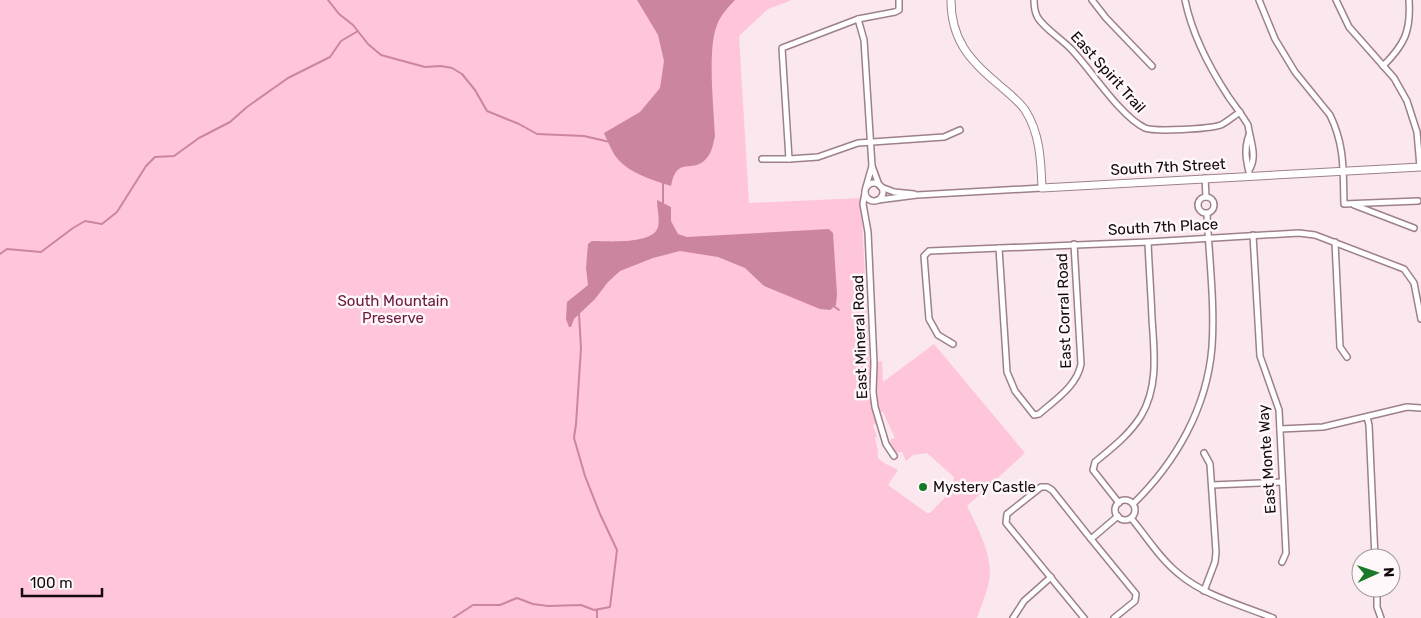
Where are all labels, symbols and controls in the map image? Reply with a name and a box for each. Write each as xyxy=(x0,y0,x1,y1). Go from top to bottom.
street label: East Spirit Trail xyxy=(1067,28,1149,116)
street label: South 7th Street xyxy=(1110,155,1226,179)
street label: South 7th Place xyxy=(1107,215,1219,239)
street label: East Corral Road xyxy=(1053,253,1075,369)
street label: East Mineral Road xyxy=(849,275,871,399)
park label: South Mountain Preserve xyxy=(337,292,449,327)
street label: East Monte Way xyxy=(1254,404,1280,514)
place label: Mystery Castle xyxy=(933,478,1036,496)
marker: Mystery Castle xyxy=(917,481,929,493)
north arrow xyxy=(1351,548,1401,598)
scale bar xyxy=(22,566,102,598)
text: N xyxy=(1380,567,1397,578)
text: 100 m xyxy=(30,574,72,592)

